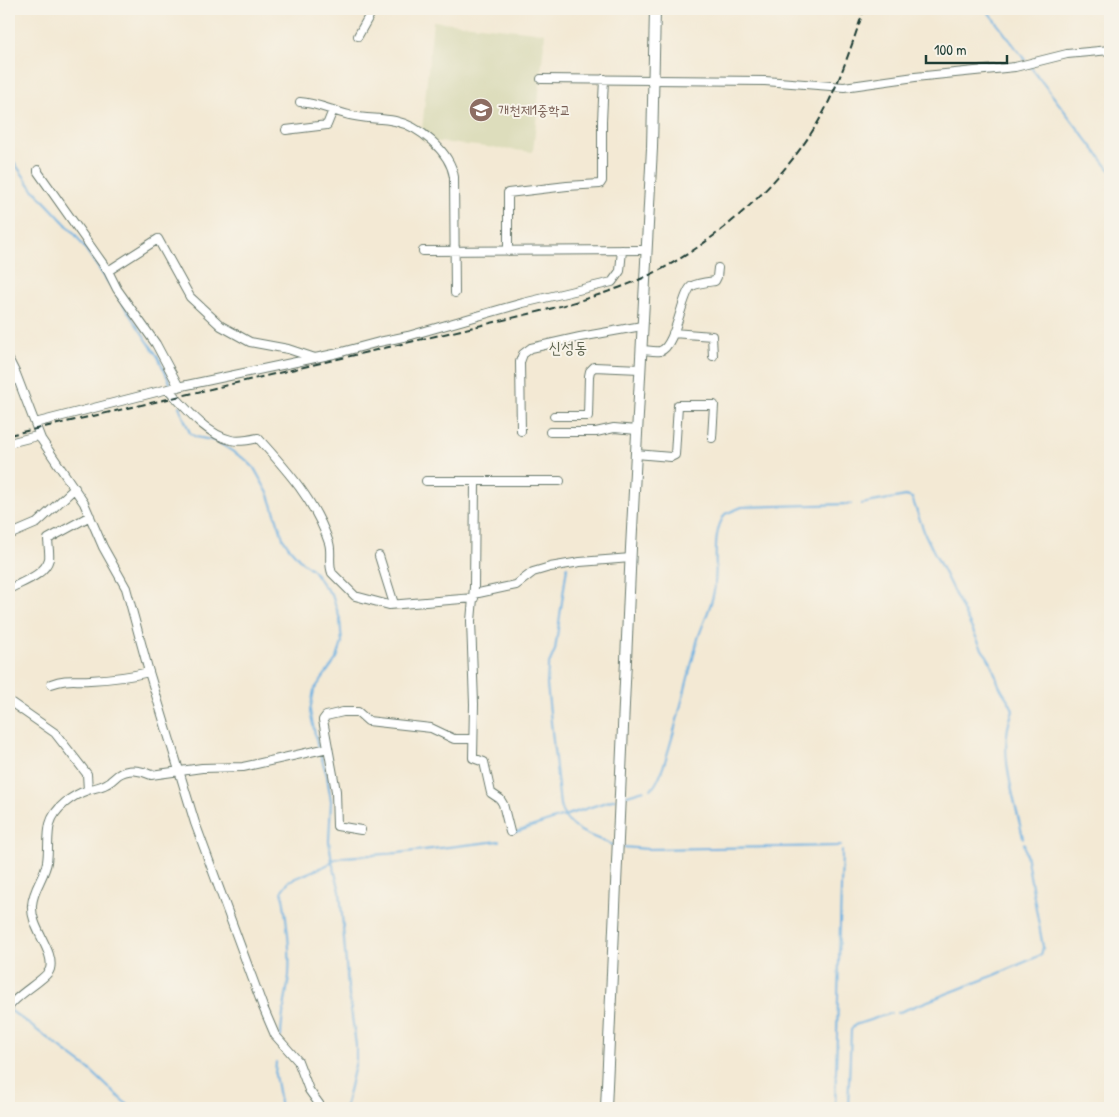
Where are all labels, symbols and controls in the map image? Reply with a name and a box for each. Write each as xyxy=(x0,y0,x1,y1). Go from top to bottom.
scale bar xyxy=(926,32,1008,64)
text: 100 m xyxy=(934,39,967,60)
school or university icon: 개천제1중학교 xyxy=(468,97,494,123)
place label: 개천제1중학교 xyxy=(498,100,571,119)
district label: 신성동 xyxy=(549,336,587,358)

